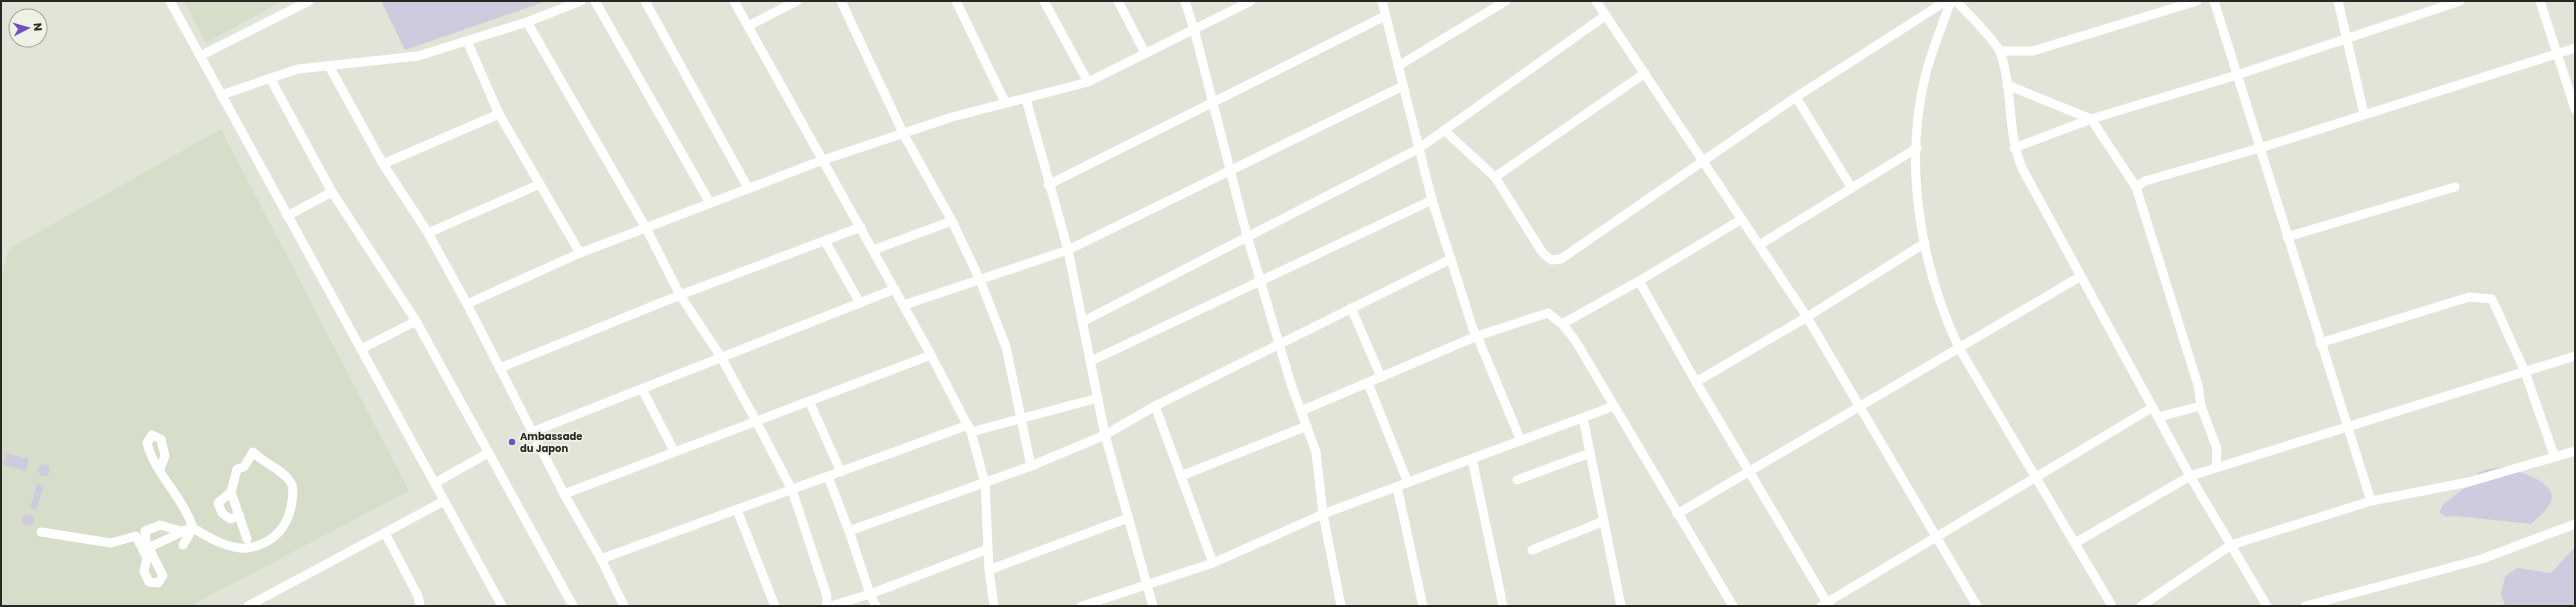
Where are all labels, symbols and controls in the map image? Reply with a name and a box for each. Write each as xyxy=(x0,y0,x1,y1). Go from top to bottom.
north arrow xyxy=(8,8,48,48)
text: N xyxy=(30,22,46,32)
place label: Ambassade du Japon xyxy=(520,429,582,456)
marker: Ambassade du Japon xyxy=(507,437,517,447)

